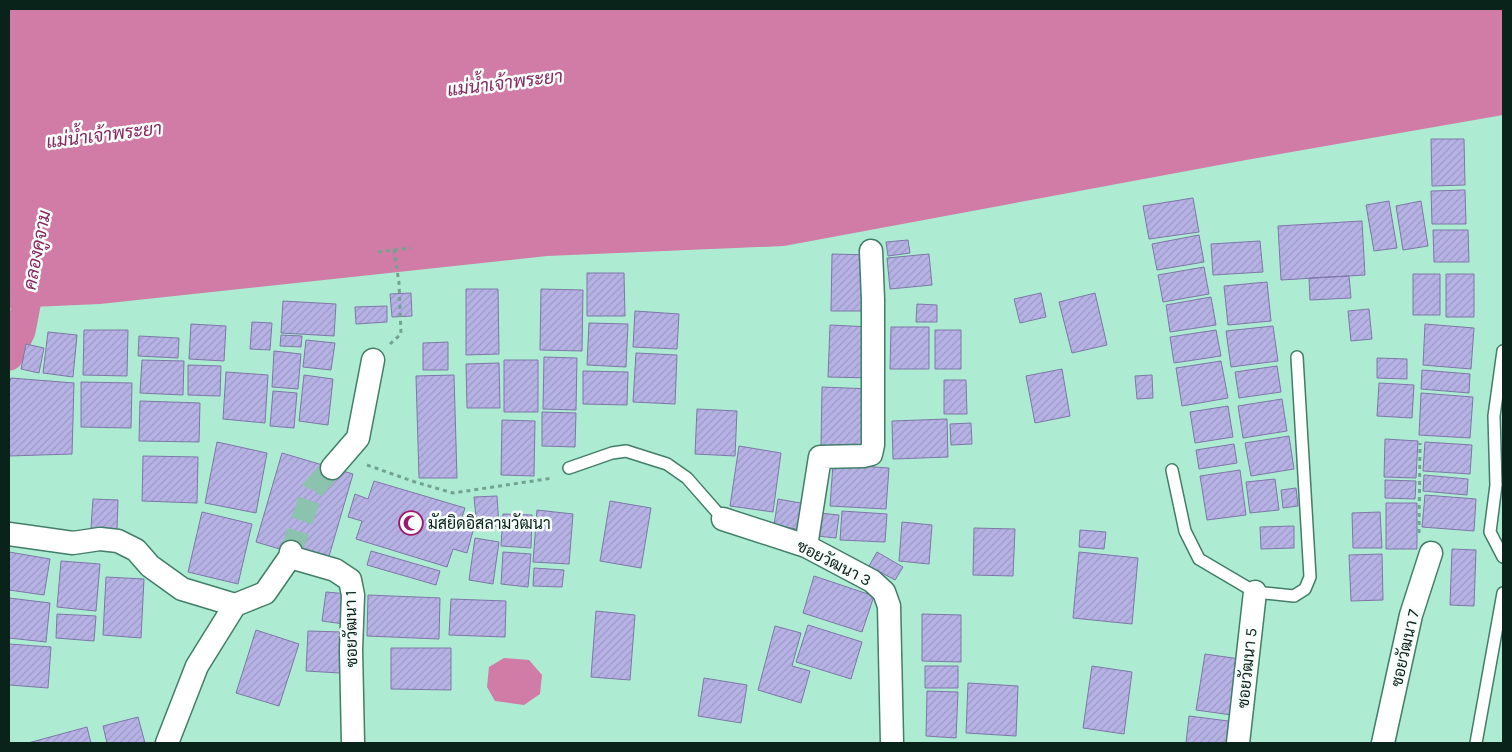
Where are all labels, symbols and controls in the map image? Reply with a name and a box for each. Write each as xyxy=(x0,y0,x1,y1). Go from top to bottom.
water label: แม่น้ำเจ้าพระยา xyxy=(445,60,564,101)
water label: แม่น้ำเจ้าพระยา xyxy=(44,112,163,153)
water label: คลองคูจาม xyxy=(19,208,57,292)
mosque icon: มัสยิดอิสลามวัฒนา xyxy=(398,510,424,536)
place label: มัสยิดอิสลามวัฒนา xyxy=(428,513,551,533)
street label: ซอยวัฒนา 3 xyxy=(794,535,875,590)
street label: ซอยวัฒนา 1 xyxy=(340,590,361,668)
street label: ซอยวัฒนา 7 xyxy=(1386,607,1423,689)
street label: ซอยวัฒนา 5 xyxy=(1232,627,1261,709)

